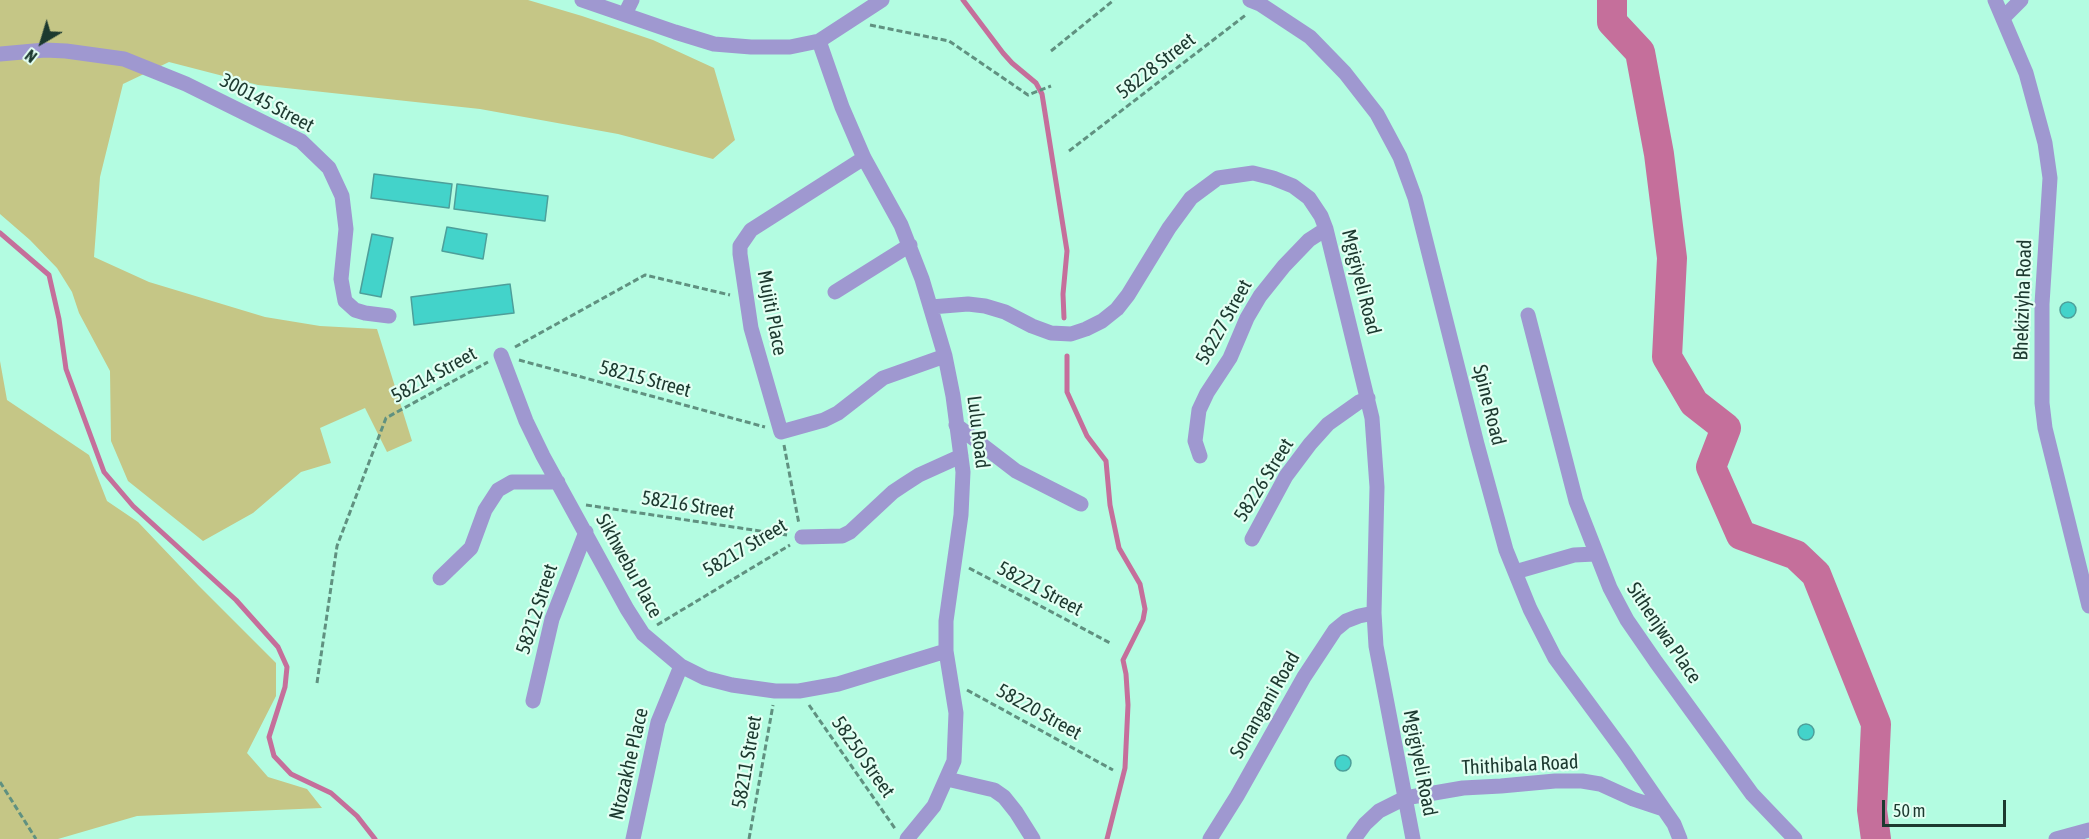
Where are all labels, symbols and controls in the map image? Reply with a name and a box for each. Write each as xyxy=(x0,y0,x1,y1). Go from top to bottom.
north arrow xyxy=(12,12,72,72)
street label: 58228 Street xyxy=(1112,28,1200,104)
text: N xyxy=(22,46,40,66)
street label: 300145 Street xyxy=(216,68,318,138)
street label: Mgigiyeli Road xyxy=(1336,227,1386,337)
street label: Bhekiziyha Road xyxy=(2009,239,2037,361)
street label: Mujiti Place xyxy=(752,268,792,358)
street label: 58227 Street xyxy=(1191,275,1257,369)
street label: 58214 Street xyxy=(387,342,481,408)
street label: 58215 Street xyxy=(597,355,693,403)
street label: Spine Road xyxy=(1467,362,1511,448)
street label: Lulu Road xyxy=(962,394,994,470)
street label: 58226 Street xyxy=(1229,434,1299,526)
street label: 58216 Street xyxy=(640,486,736,524)
street label: Sikhwebu Place xyxy=(591,510,667,622)
street label: 58217 Street xyxy=(699,514,791,582)
street label: 58221 Street xyxy=(993,556,1087,622)
street label: 58212 Street xyxy=(511,561,563,657)
street label: Sithenjwa Place xyxy=(1621,578,1707,688)
street label: Sonangani Road xyxy=(1225,647,1305,763)
street label: 58220 Street xyxy=(992,679,1086,745)
street label: Ntozakhe Place xyxy=(604,706,654,822)
street label: Mgigiyeli Road xyxy=(1398,708,1442,818)
street label: 58250 Street xyxy=(826,712,900,802)
street label: 58211 Street xyxy=(727,714,767,810)
street label: Thithibala Road xyxy=(1461,750,1579,780)
scale bar xyxy=(1885,788,2010,826)
text: 50 m xyxy=(1893,800,1925,821)

